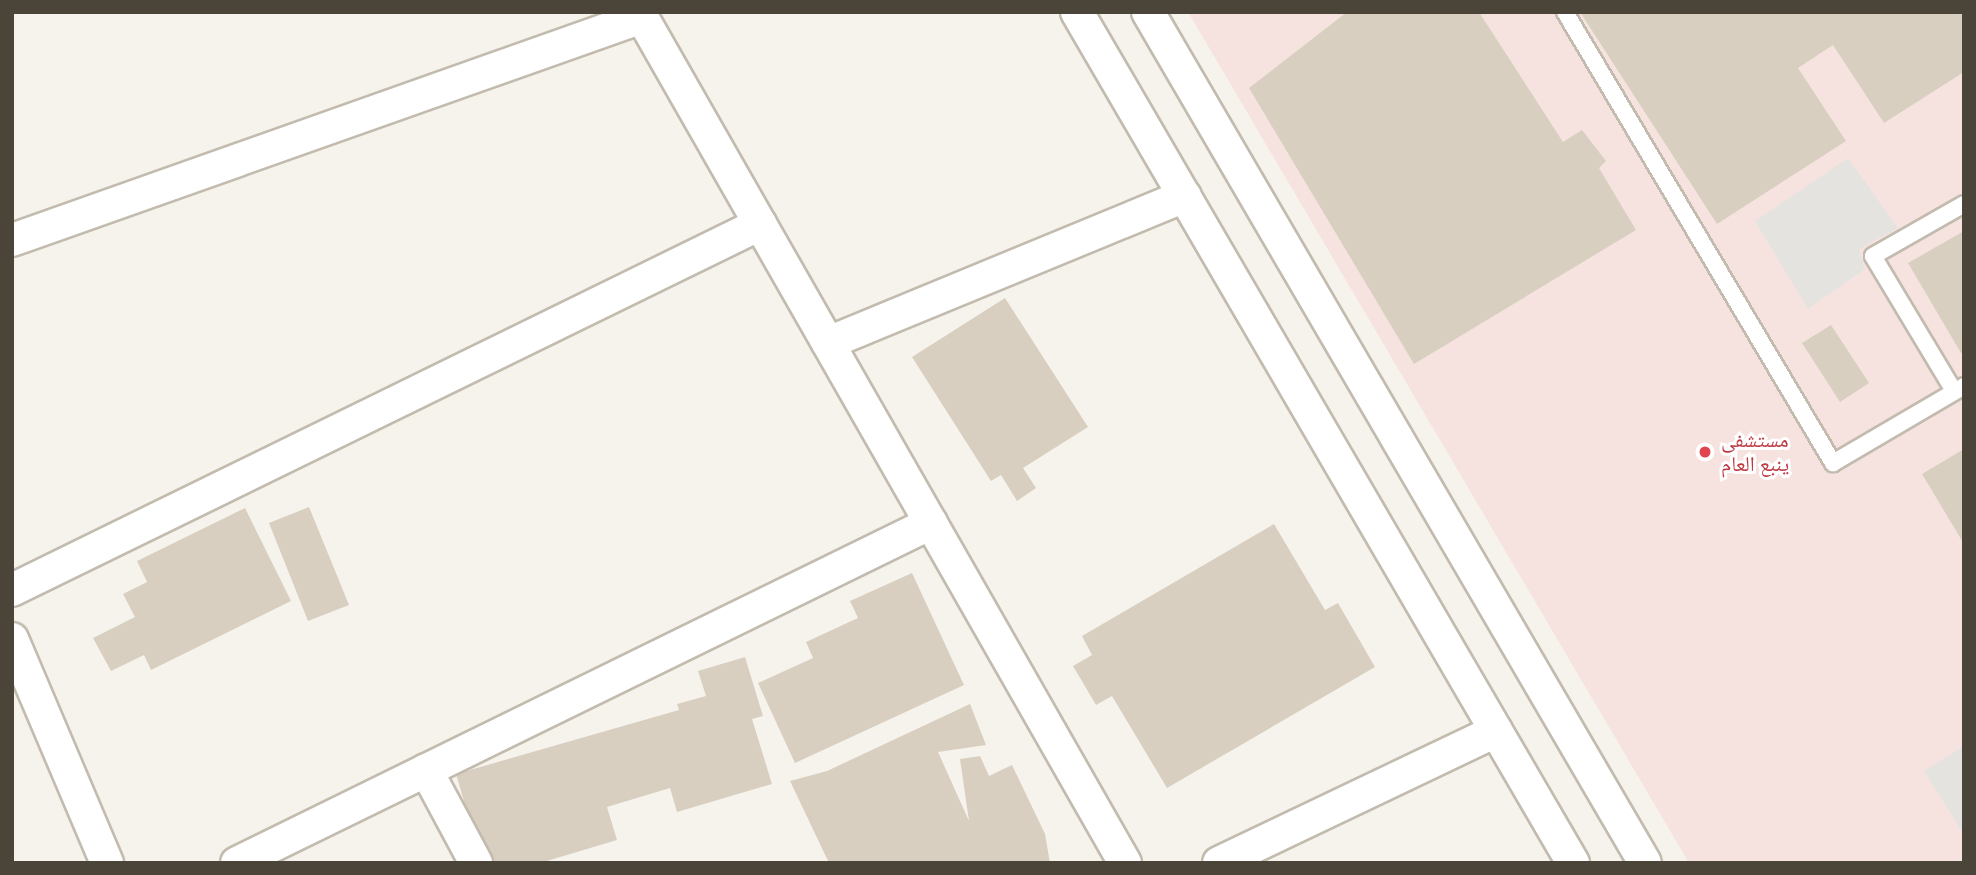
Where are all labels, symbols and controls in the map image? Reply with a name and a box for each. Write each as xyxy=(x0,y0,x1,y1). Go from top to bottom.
place label: مستشفى ينبع العام xyxy=(1721,427,1789,477)
marker: مستشفى ينبع العام xyxy=(1695,442,1715,462)

